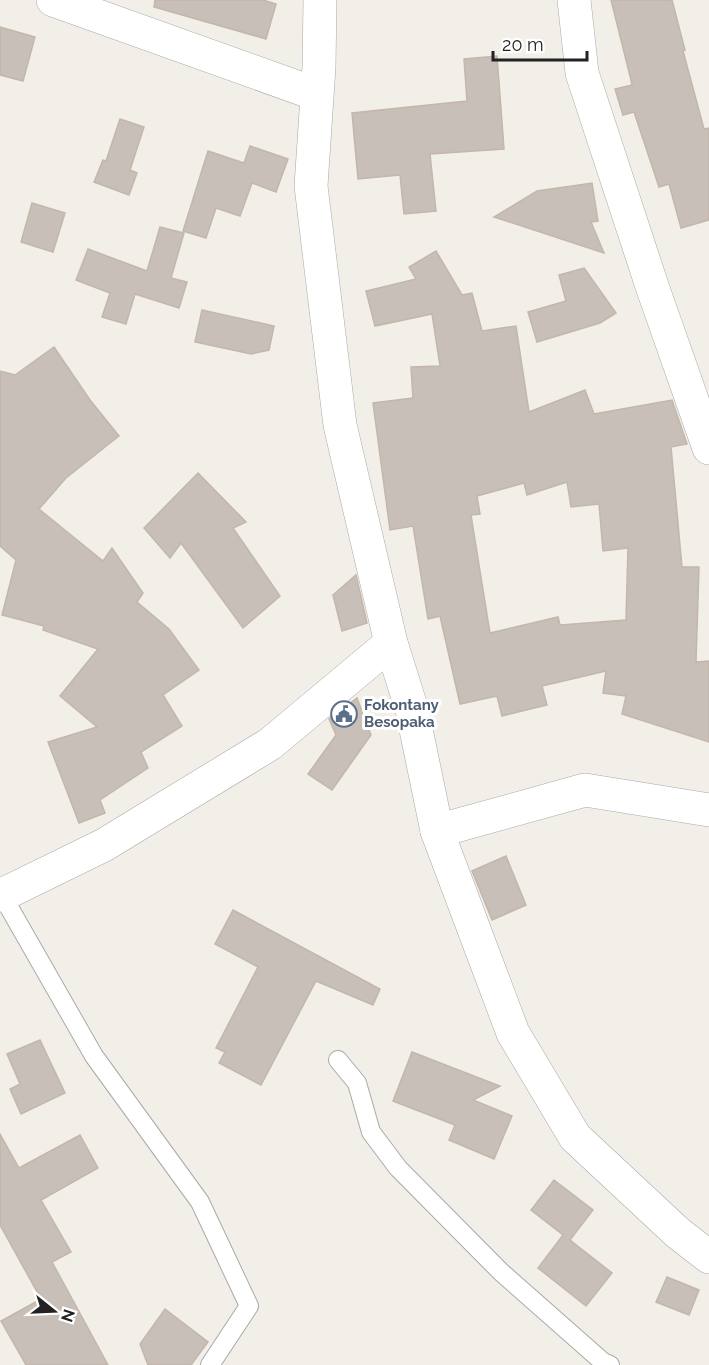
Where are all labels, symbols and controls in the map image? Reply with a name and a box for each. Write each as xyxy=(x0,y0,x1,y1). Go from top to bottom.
scale bar xyxy=(493,24,588,62)
text: 20 m xyxy=(502,34,544,55)
place label: Fokontany Besopaka xyxy=(364,696,440,731)
public building icon: Fokontany Besopaka xyxy=(329,699,359,729)
north arrow xyxy=(24,1281,84,1341)
text: N xyxy=(57,1307,79,1324)

